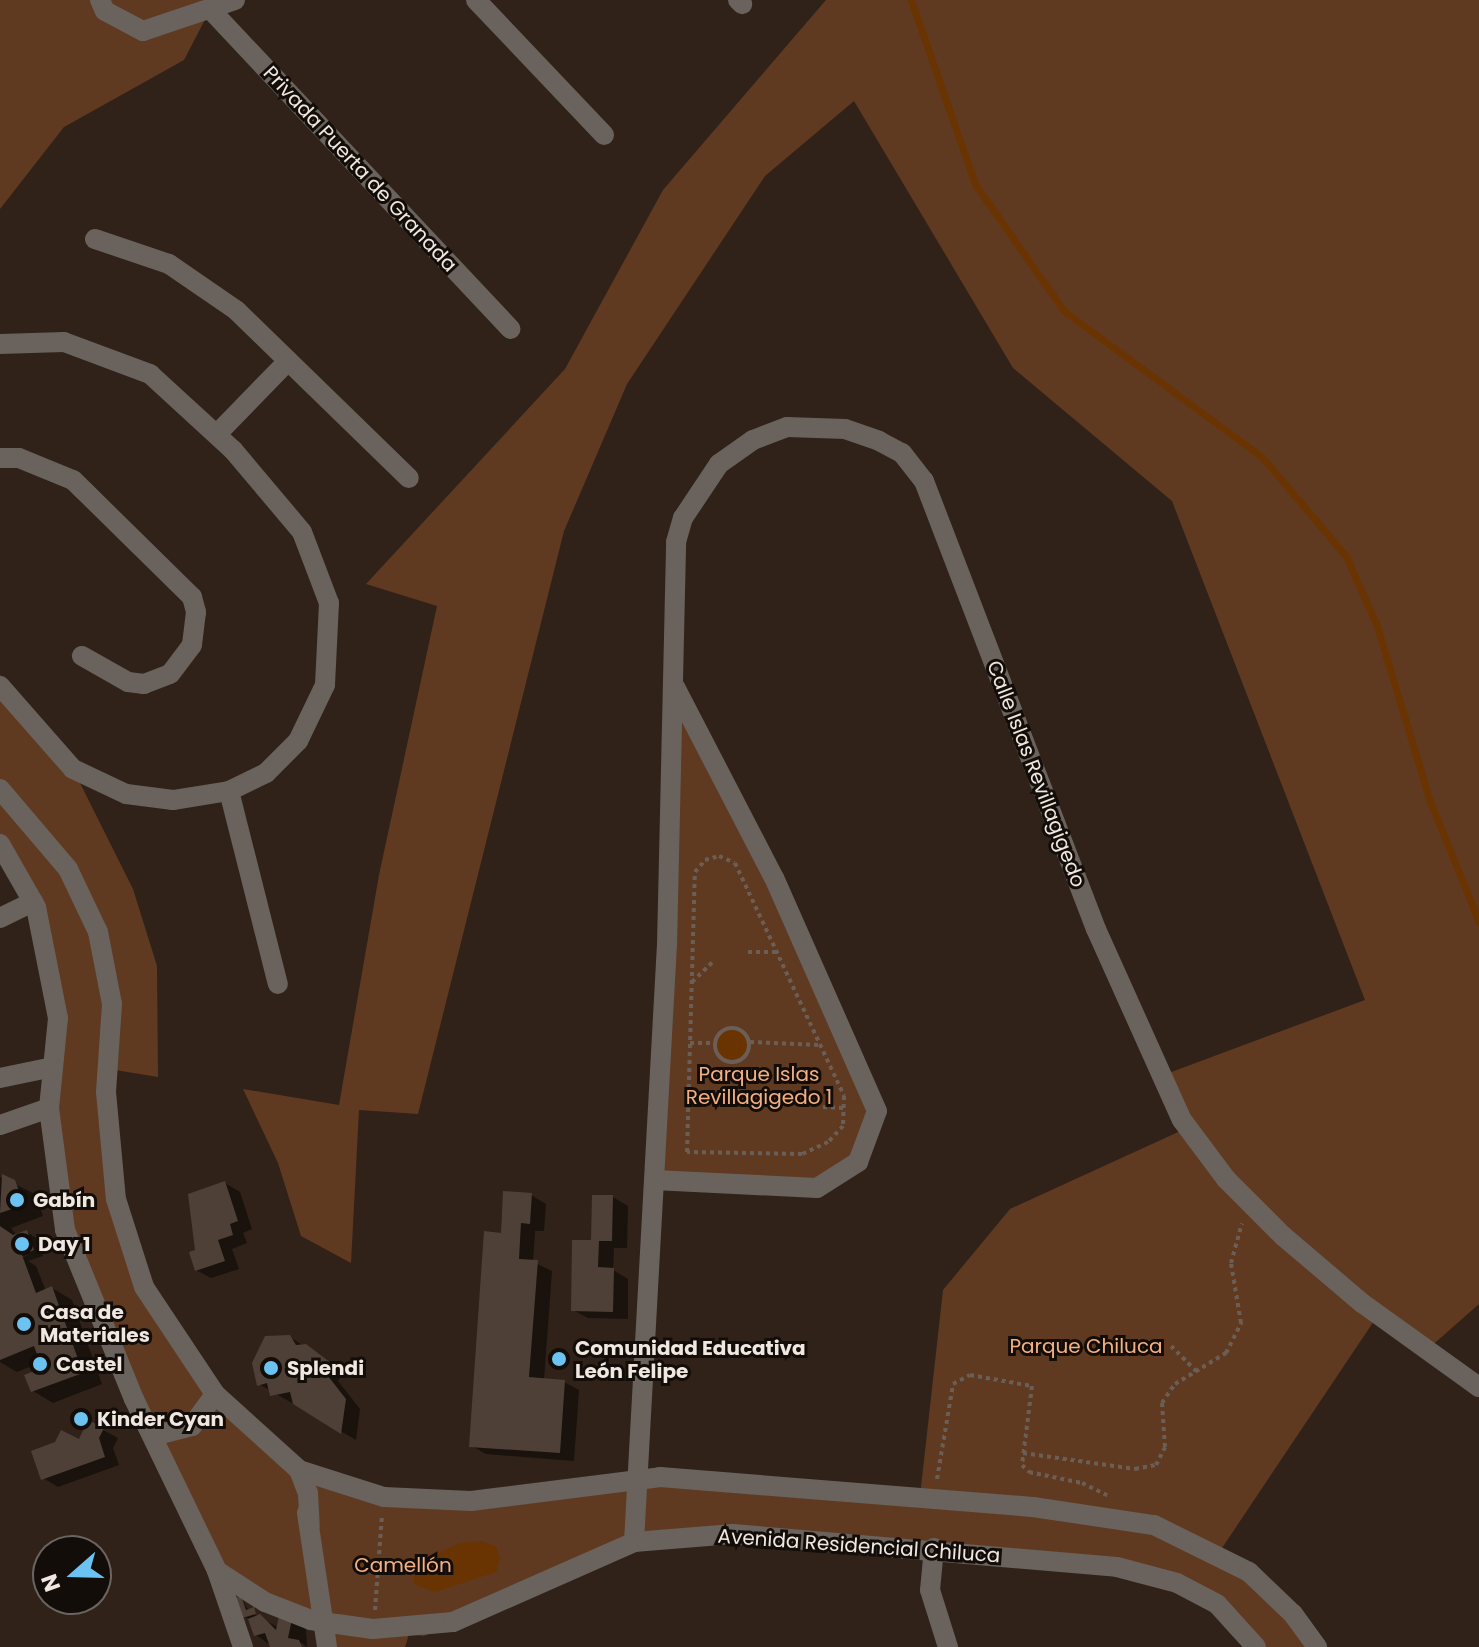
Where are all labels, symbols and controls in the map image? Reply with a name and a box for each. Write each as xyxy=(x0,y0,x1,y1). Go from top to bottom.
street label: Privada Puerta de Granada xyxy=(258,61,462,277)
street label: Calle Islas Revillagigedo xyxy=(982,657,1090,891)
park label: Parque Islas Revillagigedo 1 xyxy=(686,1063,832,1110)
place label: Gabín xyxy=(33,1188,95,1212)
marker: Gabín xyxy=(8,1191,26,1209)
place label: Day 1 xyxy=(38,1232,91,1256)
marker: Day 1 xyxy=(13,1235,31,1253)
place label: Casa de Materiales xyxy=(40,1300,150,1347)
marker: Casa de Materiales xyxy=(15,1315,33,1333)
park label: Parque Chiluca xyxy=(1009,1334,1163,1358)
place label: Comunidad Educativa León Felipe xyxy=(575,1336,806,1383)
marker: Comunidad Educativa León Felipe xyxy=(550,1350,568,1368)
place label: Castel xyxy=(56,1352,122,1376)
marker: Castel xyxy=(31,1355,49,1373)
place label: Splendi xyxy=(287,1356,364,1380)
marker: Splendi xyxy=(262,1359,280,1377)
place label: Kinder Cyan xyxy=(97,1407,224,1431)
marker: Kinder Cyan xyxy=(72,1410,90,1428)
street label: Avenida Residencial Chiluca xyxy=(717,1524,1001,1568)
north arrow xyxy=(32,1535,112,1615)
park label: Camellón xyxy=(354,1553,452,1577)
text: N xyxy=(33,1570,68,1596)

